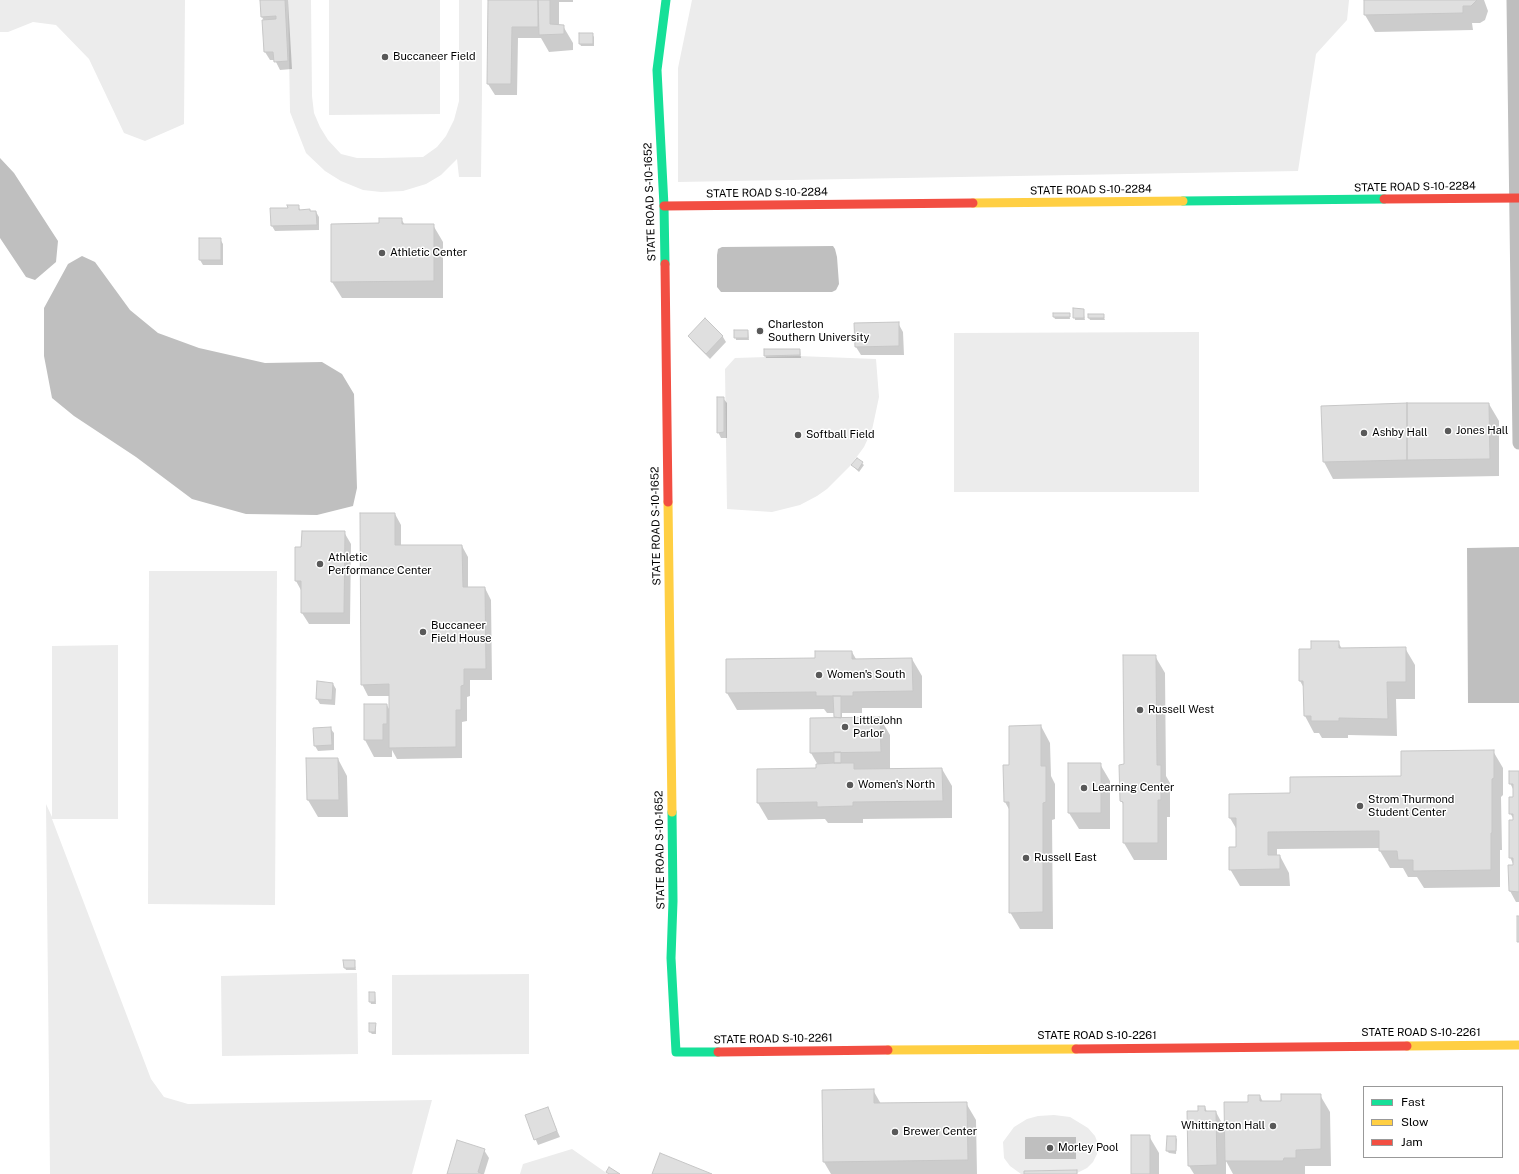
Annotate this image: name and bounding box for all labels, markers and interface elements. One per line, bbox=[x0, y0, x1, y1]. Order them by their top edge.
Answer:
place label: Buccaneer Field bbox=[393, 50, 476, 64]
marker: Buccaneer Field bbox=[380, 52, 390, 62]
street label: STATE ROAD S-10-1652 bbox=[641, 142, 659, 262]
street label: STATE ROAD S-10-2284 bbox=[1354, 179, 1476, 195]
street label: STATE ROAD S-10-2284 bbox=[1030, 182, 1152, 198]
street label: STATE ROAD S-10-2284 bbox=[706, 185, 828, 201]
place label: Athletic Center bbox=[390, 246, 467, 260]
marker: Athletic Center bbox=[377, 248, 387, 258]
place label: Charleston Southern University bbox=[768, 318, 869, 344]
marker: Charleston Southern University bbox=[755, 326, 765, 336]
place label: Jones Hall bbox=[1456, 424, 1508, 438]
place label: Ashby Hall bbox=[1372, 426, 1428, 440]
marker: Jones Hall bbox=[1443, 426, 1453, 436]
place label: Softball Field bbox=[806, 428, 875, 442]
marker: Ashby Hall bbox=[1359, 428, 1369, 438]
marker: Softball Field bbox=[793, 430, 803, 440]
street label: STATE ROAD S-10-1652 bbox=[648, 466, 664, 586]
place label: Athletic Performance Center bbox=[328, 551, 432, 577]
marker: Athletic Performance Center bbox=[315, 559, 325, 569]
place label: Buccaneer Field House bbox=[431, 619, 492, 645]
marker: Buccaneer Field House bbox=[418, 627, 428, 637]
place label: Women's South bbox=[827, 668, 905, 682]
marker: Women's South bbox=[814, 670, 824, 680]
place label: Russell West bbox=[1148, 703, 1214, 717]
marker: Russell West bbox=[1135, 705, 1145, 715]
place label: LittleJohn Parlor bbox=[853, 714, 902, 740]
marker: LittleJohn Parlor bbox=[840, 722, 850, 732]
place label: Women's North bbox=[858, 778, 935, 792]
marker: Women's North bbox=[845, 780, 855, 790]
place label: Learning Center bbox=[1092, 781, 1174, 795]
marker: Learning Center bbox=[1079, 783, 1089, 793]
street label: STATE ROAD S-10-1652 bbox=[652, 790, 668, 910]
place label: Strom Thurmond Student Center bbox=[1368, 793, 1454, 819]
marker: Strom Thurmond Student Center bbox=[1355, 801, 1365, 811]
place label: Russell East bbox=[1034, 851, 1097, 865]
marker: Russell East bbox=[1021, 853, 1031, 863]
street label: STATE ROAD S-10-2261 bbox=[1361, 1026, 1481, 1040]
street label: STATE ROAD S-10-2261 bbox=[1037, 1029, 1157, 1043]
street label: STATE ROAD S-10-2261 bbox=[713, 1031, 833, 1047]
legend bbox=[1363, 1086, 1503, 1158]
text: Fast bbox=[1401, 1095, 1425, 1109]
text: Slow bbox=[1401, 1115, 1428, 1129]
place label: Whittington Hall bbox=[1181, 1119, 1265, 1133]
marker: Whittington Hall bbox=[1268, 1121, 1278, 1131]
place label: Brewer Center bbox=[903, 1125, 977, 1139]
marker: Brewer Center bbox=[890, 1127, 900, 1137]
text: Jam bbox=[1401, 1135, 1423, 1149]
place label: Morley Pool bbox=[1058, 1141, 1119, 1155]
marker: Morley Pool bbox=[1045, 1143, 1055, 1153]

